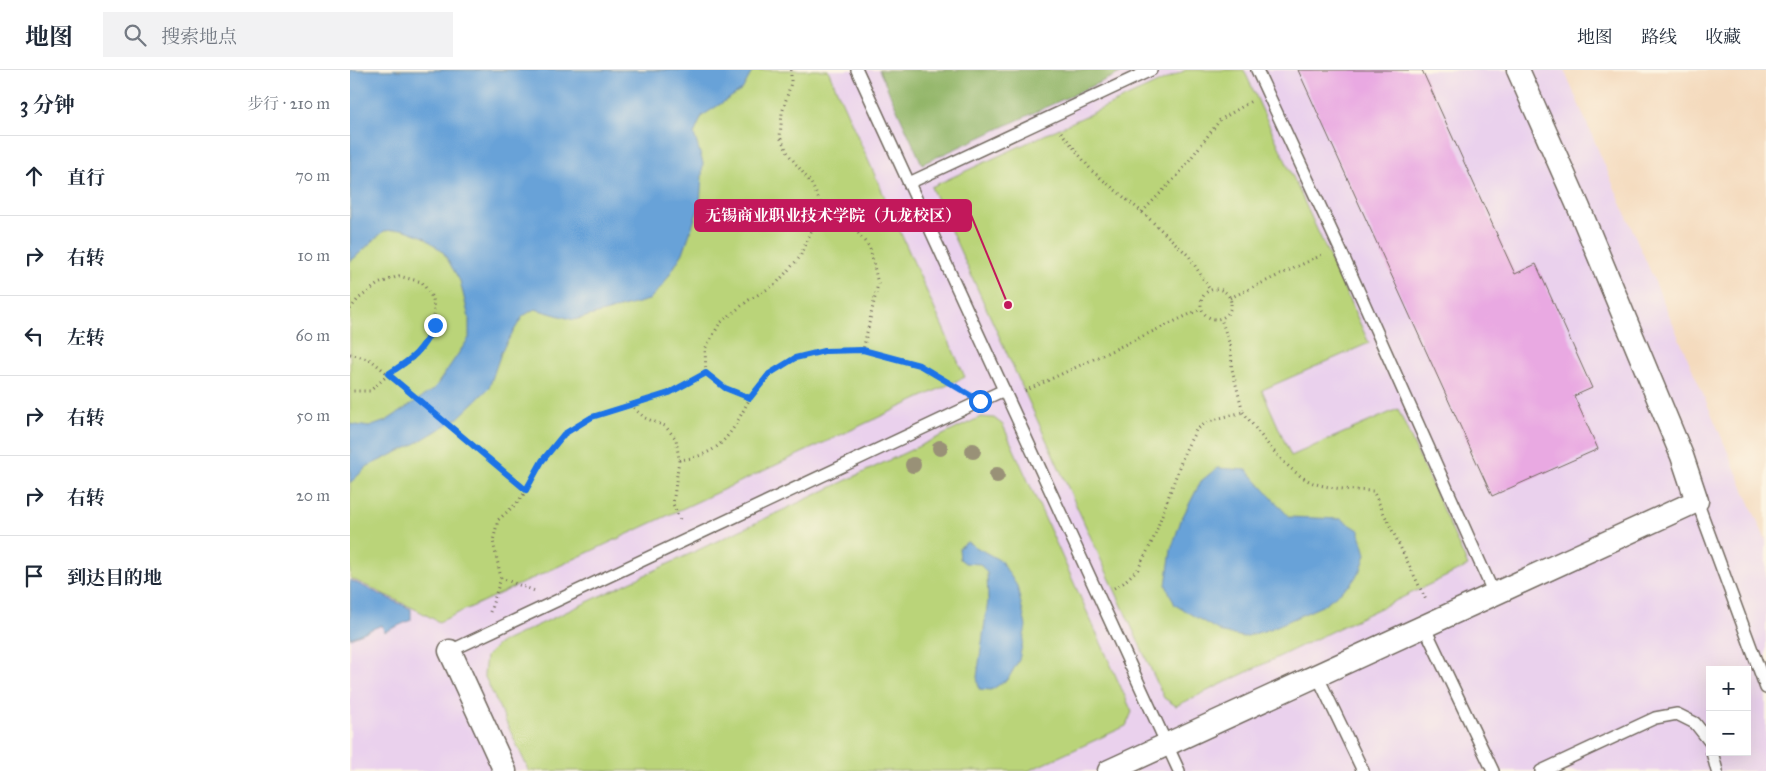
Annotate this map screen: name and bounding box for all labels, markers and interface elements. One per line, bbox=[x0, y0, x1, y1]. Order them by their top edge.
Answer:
search box bbox=[103, 12, 453, 57]
icon: search bbox=[121, 21, 149, 49]
text: 地图 bbox=[25, 22, 73, 52]
text: 搜索地点 bbox=[161, 25, 237, 48]
text: 地图 bbox=[1577, 26, 1613, 48]
text: 路线 bbox=[1641, 26, 1677, 48]
text: 收藏 bbox=[1705, 26, 1741, 48]
text: 3 分钟 bbox=[20, 92, 75, 118]
text: 步行 · 210 m bbox=[247, 94, 330, 113]
icon: ahead bbox=[20, 162, 48, 190]
text: 直行 bbox=[67, 166, 105, 189]
text: 70 m bbox=[295, 166, 330, 185]
callout: 无锡商业职业技术学院（九龙校区） bbox=[695, 200, 971, 231]
text: 无锡商业职业技术学院（九龙校区） bbox=[705, 206, 961, 225]
icon: right bbox=[20, 242, 48, 270]
text: 右转 bbox=[67, 246, 105, 269]
text: 10 m bbox=[298, 246, 330, 265]
route end bbox=[424, 314, 447, 337]
icon: left bbox=[20, 322, 48, 350]
text: 左转 bbox=[67, 326, 105, 349]
text: 60 m bbox=[296, 326, 330, 345]
route start bbox=[969, 390, 992, 413]
icon: right bbox=[20, 402, 48, 430]
text: 右转 bbox=[67, 406, 105, 429]
text: 50 m bbox=[296, 406, 330, 425]
icon: right bbox=[20, 482, 48, 510]
text: 右转 bbox=[67, 486, 105, 509]
text: 20 m bbox=[296, 486, 330, 505]
icon: arrive bbox=[20, 562, 48, 590]
text: 到达目的地 bbox=[67, 566, 162, 589]
map controls bbox=[1706, 666, 1751, 756]
button: + bbox=[1706, 666, 1751, 711]
button: − bbox=[1706, 711, 1751, 756]

